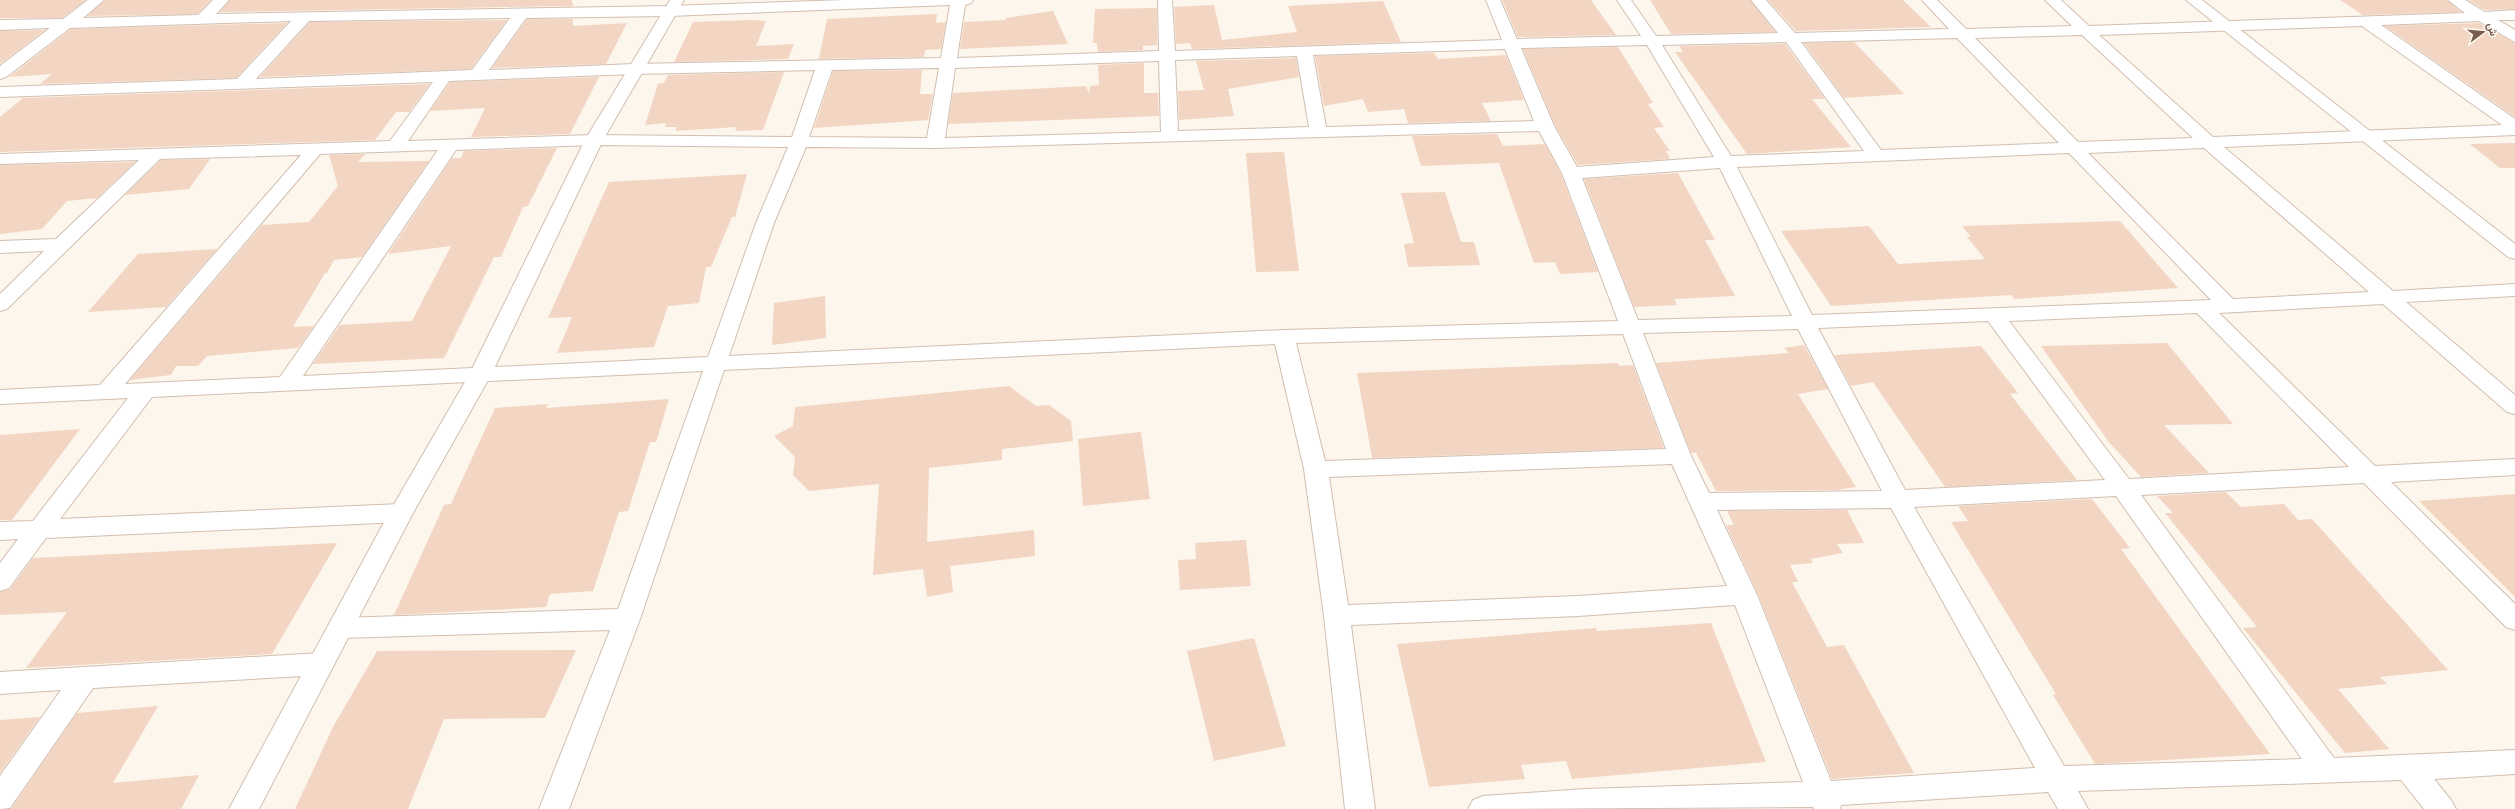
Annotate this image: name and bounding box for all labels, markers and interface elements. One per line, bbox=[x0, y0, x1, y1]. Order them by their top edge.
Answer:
north arrow bbox=[2463, 12, 2503, 52]
text: ش bbox=[2484, 21, 2501, 38]

